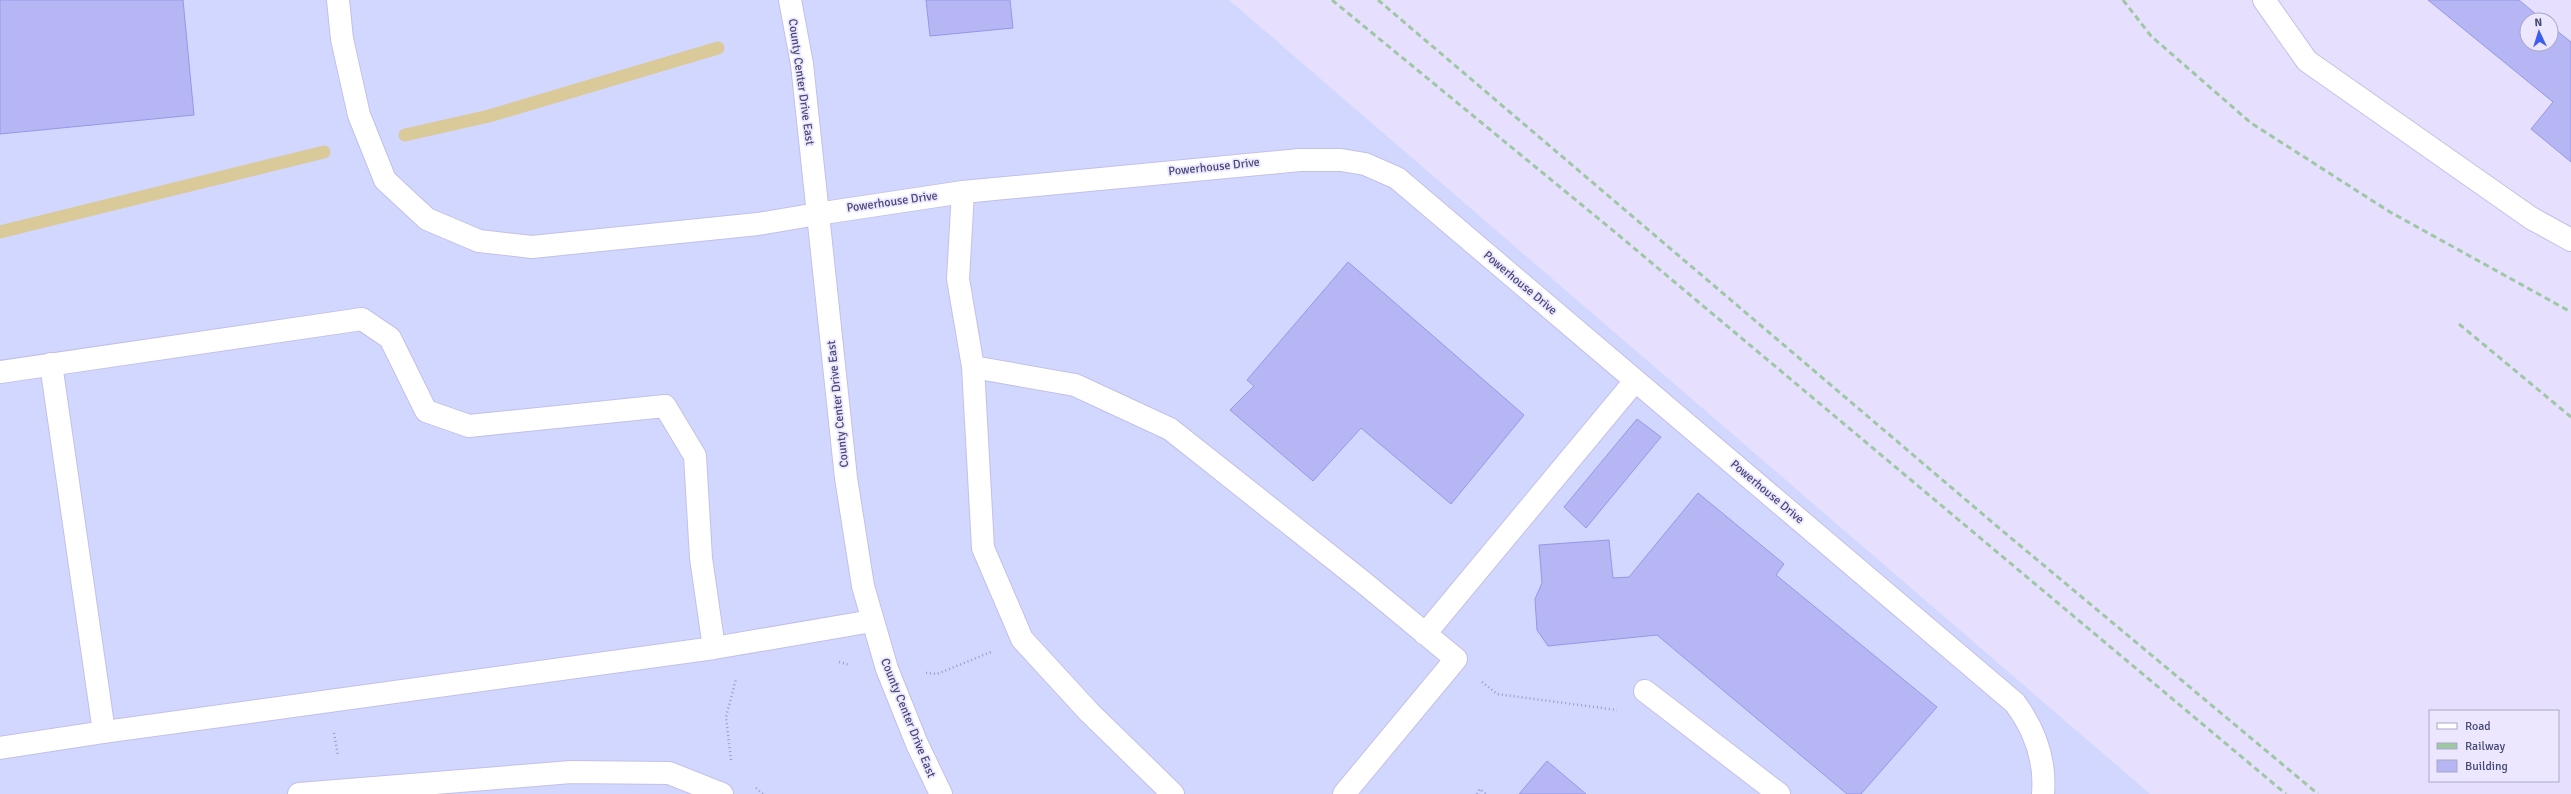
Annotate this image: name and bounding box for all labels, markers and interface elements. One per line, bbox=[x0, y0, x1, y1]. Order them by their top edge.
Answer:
north arrow bbox=[2519, 12, 2559, 52]
text: N bbox=[2534, 16, 2543, 29]
street label: County Center Drive East bbox=[785, 18, 817, 146]
street label: Powerhouse Drive bbox=[1168, 155, 1260, 179]
street label: Powerhouse Drive bbox=[846, 188, 938, 216]
street label: Powerhouse Drive bbox=[1480, 248, 1560, 318]
street label: County Center Drive East bbox=[824, 340, 852, 468]
street label: Powerhouse Drive bbox=[1727, 457, 1807, 527]
street label: County Center Drive East bbox=[877, 656, 939, 780]
legend bbox=[2429, 710, 2559, 782]
text: Road bbox=[2465, 719, 2491, 734]
text: Railway bbox=[2465, 739, 2505, 754]
text: Building bbox=[2465, 759, 2508, 774]

